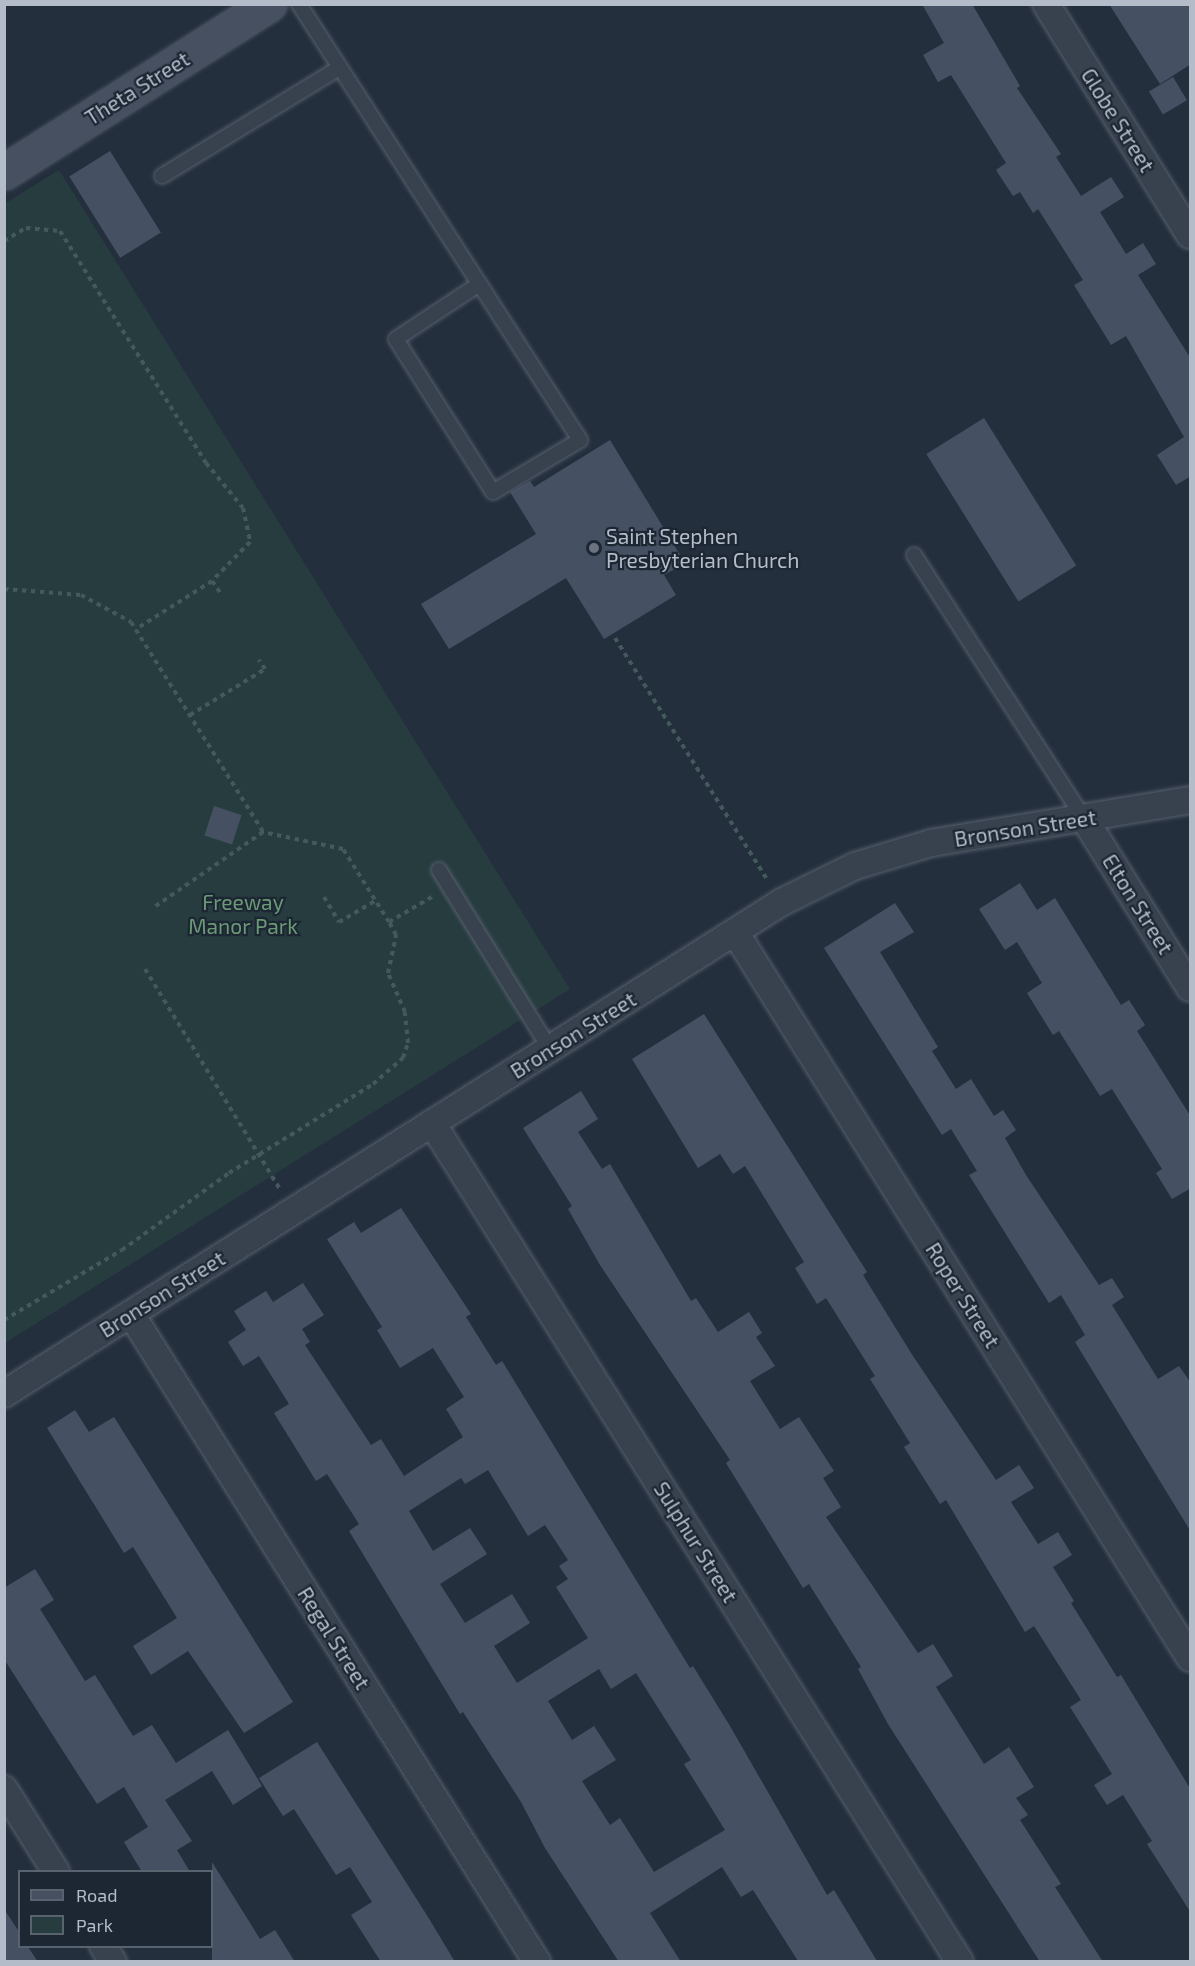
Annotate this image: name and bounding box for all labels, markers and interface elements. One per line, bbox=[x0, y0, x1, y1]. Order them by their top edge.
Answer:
street label: Theta Street bbox=[80, 46, 194, 130]
street label: Globe Street bbox=[1076, 63, 1160, 177]
place label: Saint Stephen Presbyterian Church bbox=[606, 523, 800, 573]
marker: Saint Stephen Presbyterian Church bbox=[587, 541, 601, 555]
street label: Bronson Street bbox=[952, 804, 1098, 852]
street label: Elton Street bbox=[1097, 849, 1179, 959]
park label: Freeway Manor Park bbox=[188, 889, 298, 939]
street label: Bronson Street bbox=[506, 986, 640, 1084]
street label: Roper Street bbox=[921, 1238, 1005, 1352]
street label: Bronson Street bbox=[95, 1245, 229, 1343]
street label: Sulphur Street bbox=[649, 1477, 743, 1607]
street label: Regal Street bbox=[292, 1582, 376, 1694]
legend bbox=[18, 1870, 213, 1948]
text: Road bbox=[76, 1884, 117, 1906]
text: Park bbox=[76, 1914, 113, 1936]

